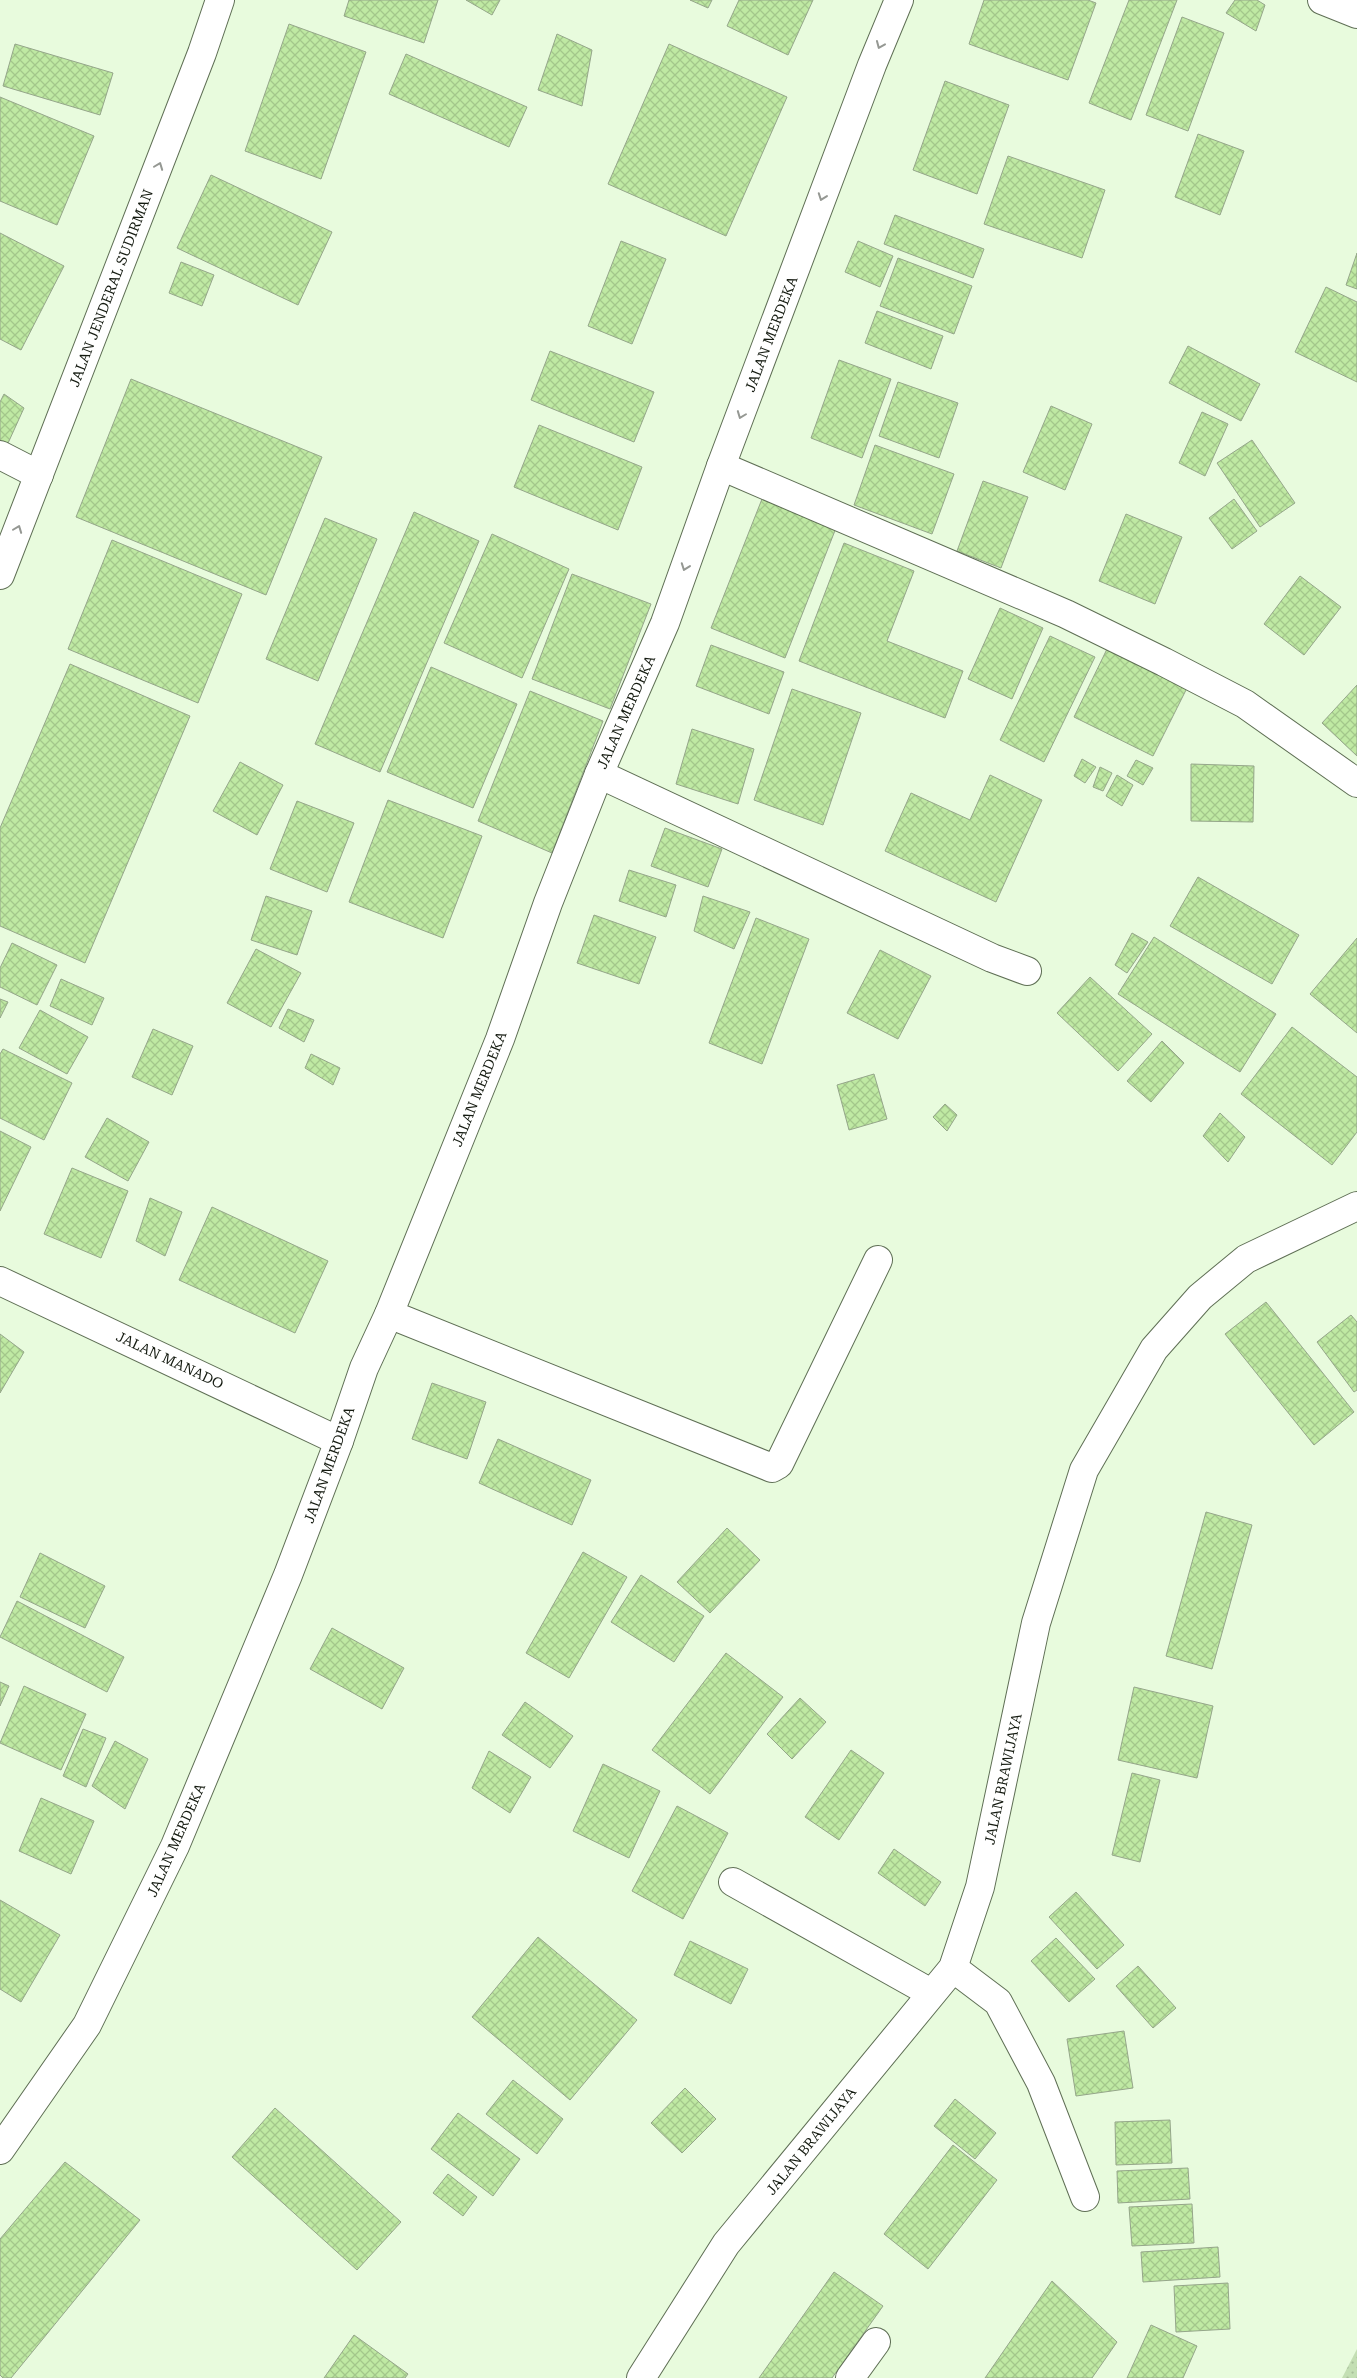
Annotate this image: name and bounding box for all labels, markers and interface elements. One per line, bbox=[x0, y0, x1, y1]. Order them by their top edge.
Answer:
one-way arrow bbox=[875, 40, 886, 49]
one-way arrow bbox=[153, 162, 163, 171]
street label: JALAN JENDERAL SUDIRMAN bbox=[66, 187, 156, 389]
one-way arrow bbox=[818, 192, 828, 201]
street label: JALAN MERDEKA bbox=[742, 274, 801, 394]
one-way arrow bbox=[737, 410, 747, 418]
one-way arrow bbox=[12, 526, 22, 534]
one-way arrow bbox=[681, 563, 691, 571]
street label: JALAN MERDEKA bbox=[594, 653, 658, 771]
street label: JALAN MERDEKA bbox=[449, 1029, 509, 1149]
street label: JALAN MANADO bbox=[114, 1328, 226, 1392]
street label: JALAN MERDEKA bbox=[300, 1404, 358, 1525]
street label: JALAN BRAWIJAYA bbox=[981, 1712, 1025, 1846]
street label: JALAN MERDEKA bbox=[144, 1781, 208, 1899]
street label: JALAN BRAWIJAYA bbox=[763, 2084, 859, 2198]

